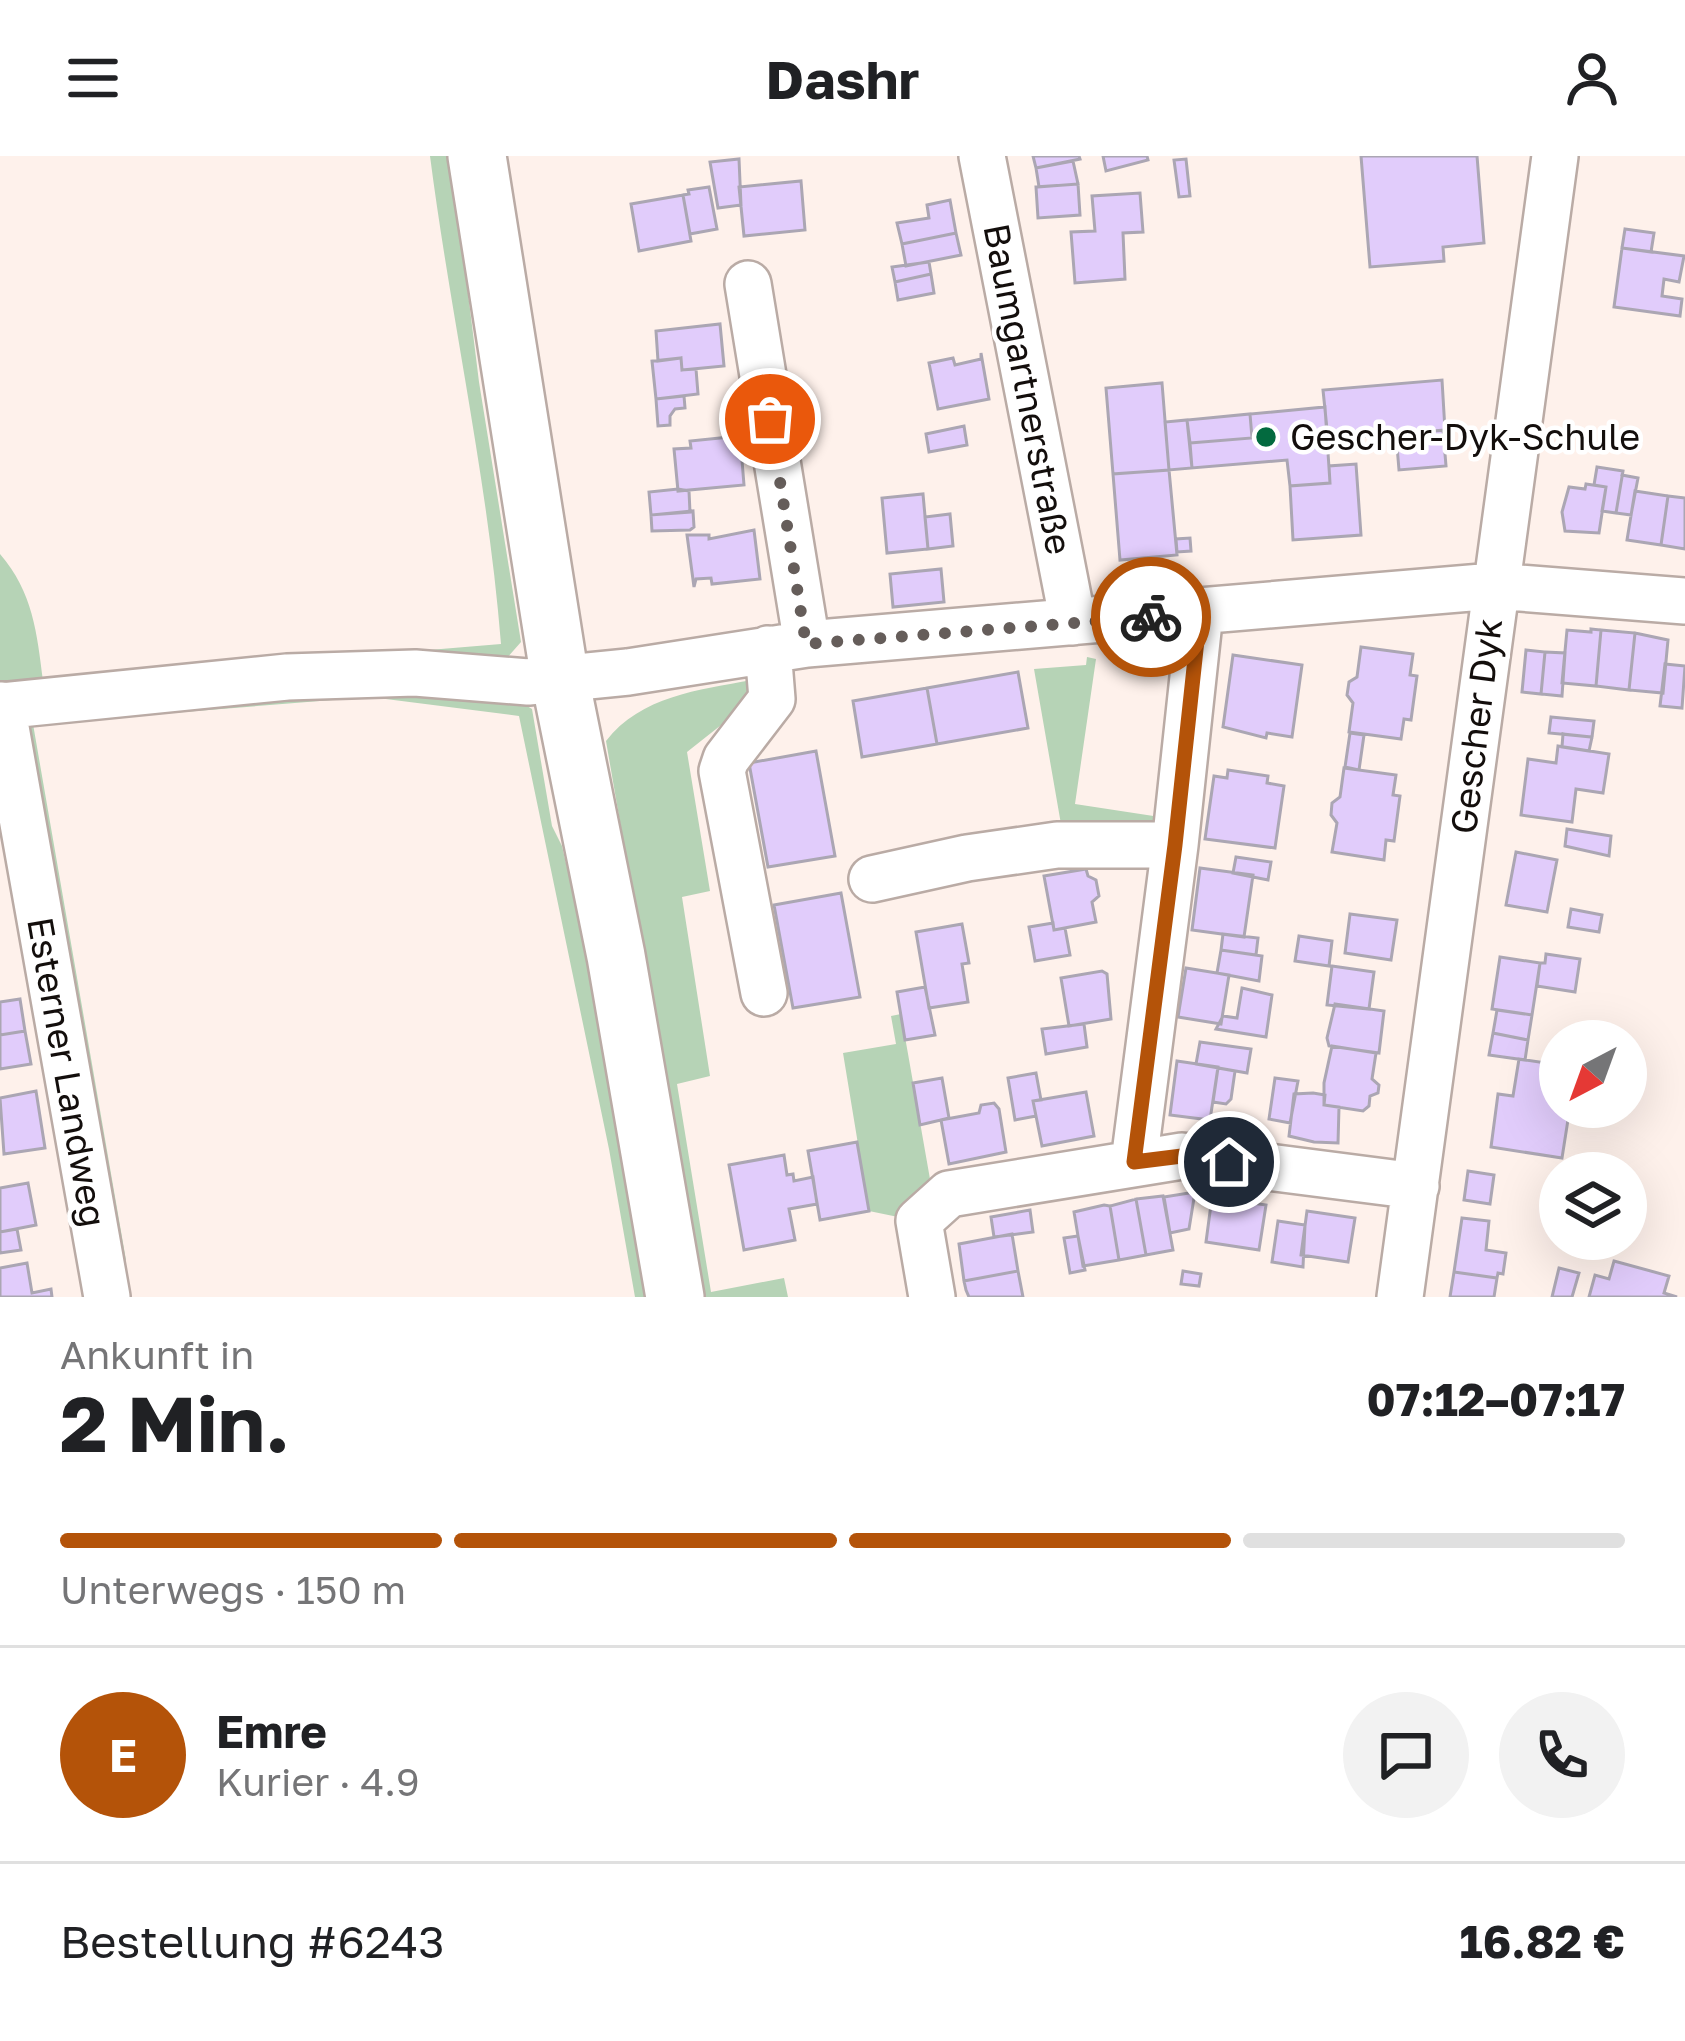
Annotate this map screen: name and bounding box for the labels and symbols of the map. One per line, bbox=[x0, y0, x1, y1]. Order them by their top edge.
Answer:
street label: Baumgartnerstraße bbox=[975, 220, 1082, 558]
pin bbox=[719, 368, 821, 470]
place label: Gescher-Dyk-Schule bbox=[1290, 415, 1640, 458]
marker: Gescher-Dyk-Schule bbox=[1253, 424, 1279, 450]
courier bbox=[1091, 557, 1211, 677]
street label: Gescher Dyk bbox=[1441, 616, 1510, 836]
street label: Esterner Landweg bbox=[19, 914, 116, 1230]
north arrow bbox=[1539, 1020, 1647, 1128]
pin bbox=[1178, 1111, 1280, 1213]

